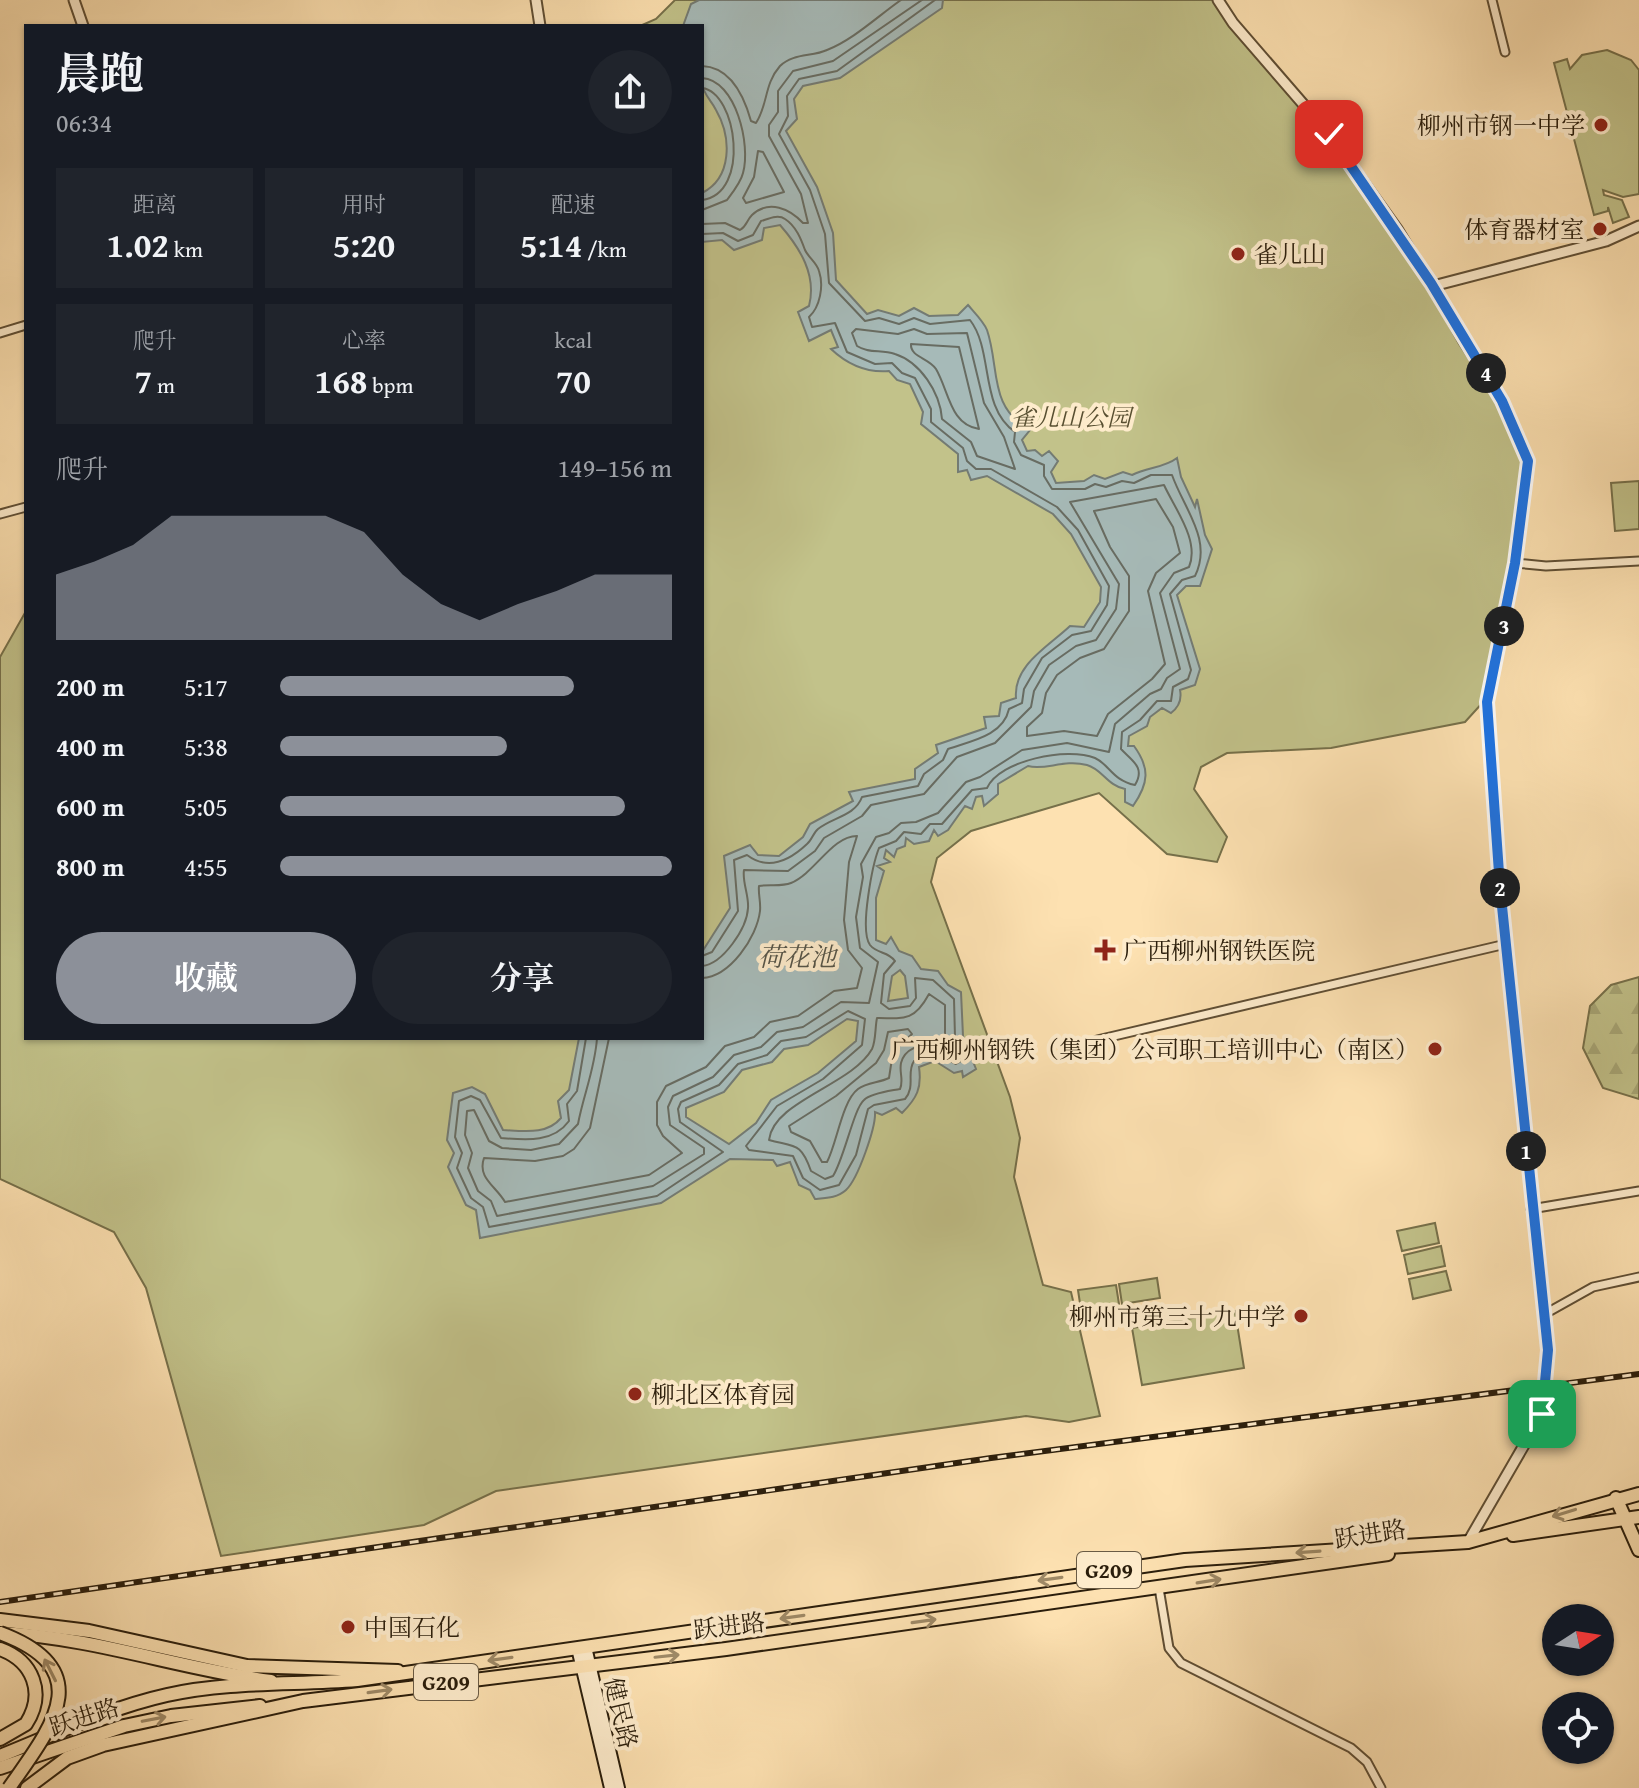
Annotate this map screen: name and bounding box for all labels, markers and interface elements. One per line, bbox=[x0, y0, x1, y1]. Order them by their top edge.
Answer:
text: 晨跑 bbox=[56, 41, 144, 105]
button: share bbox=[588, 50, 672, 134]
pin bbox=[1295, 100, 1363, 168]
text: 06:34 bbox=[56, 103, 112, 142]
place label: 柳州市钢一中学 bbox=[1417, 108, 1585, 143]
icon: check bbox=[1307, 112, 1351, 156]
marker: 柳州市钢一中学 bbox=[1592, 116, 1610, 134]
text: 距离 bbox=[133, 188, 177, 220]
text: 用时 bbox=[342, 188, 386, 220]
text: 配速 bbox=[551, 188, 595, 220]
place label: 体育器材室 bbox=[1464, 212, 1584, 247]
text: 1.02 bbox=[106, 220, 169, 269]
text: 5:20 bbox=[333, 220, 395, 269]
text: 5:14 bbox=[520, 220, 582, 269]
marker: 体育器材室 bbox=[1591, 220, 1609, 238]
text: km bbox=[169, 233, 203, 265]
text: /km bbox=[582, 233, 627, 265]
place label: 雀儿山 bbox=[1254, 237, 1326, 272]
marker: 雀儿山 bbox=[1229, 245, 1247, 263]
text: 爬升 bbox=[133, 324, 177, 356]
text: 心率 bbox=[342, 324, 386, 356]
text: kcal bbox=[555, 324, 592, 356]
pin: 4 bbox=[1466, 353, 1506, 393]
text: 7 bbox=[134, 356, 152, 405]
text: 168 bbox=[315, 356, 367, 405]
text: 70 bbox=[556, 356, 591, 405]
text: 4 bbox=[1480, 357, 1492, 389]
text: m bbox=[152, 369, 175, 401]
text: bpm bbox=[367, 369, 413, 401]
park label: 雀儿山公园 bbox=[1011, 400, 1135, 435]
text: 149–156 m bbox=[558, 448, 672, 487]
text: 爬升 bbox=[56, 449, 108, 488]
pin: 3 bbox=[1484, 606, 1524, 646]
text: 3 bbox=[1498, 610, 1510, 642]
text: 200 m bbox=[56, 667, 124, 706]
text: 5:17 bbox=[184, 667, 228, 706]
text: 400 m bbox=[56, 727, 124, 766]
text: 5:38 bbox=[184, 727, 228, 766]
text: 600 m bbox=[56, 787, 124, 826]
text: 5:05 bbox=[184, 787, 228, 826]
text: 800 m bbox=[56, 847, 124, 886]
text: 4:55 bbox=[184, 847, 228, 886]
pin: 2 bbox=[1480, 868, 1520, 908]
text: 2 bbox=[1494, 872, 1506, 904]
button: 收藏 bbox=[56, 932, 356, 1024]
button: 分享 bbox=[372, 932, 672, 1024]
place label: 广西柳州钢铁医院 bbox=[1123, 933, 1315, 968]
water label: 荷花池 bbox=[758, 937, 839, 976]
marker: 广西柳州钢铁医院 bbox=[1094, 939, 1116, 961]
place label: 广西柳州钢铁（集团）公司职工培训中心（南区） bbox=[891, 1032, 1419, 1067]
marker: 广西柳州钢铁（集团）公司职工培训中心（南区） bbox=[1426, 1040, 1444, 1058]
pin: 1 bbox=[1506, 1131, 1546, 1171]
text: 1 bbox=[1520, 1135, 1532, 1167]
place label: 柳州市第三十九中学 bbox=[1069, 1299, 1285, 1334]
marker: 柳州市第三十九中学 bbox=[1292, 1307, 1310, 1325]
place label: 柳北区体育园 bbox=[651, 1377, 795, 1412]
pin bbox=[1508, 1380, 1576, 1448]
marker: 柳北区体育园 bbox=[626, 1385, 644, 1403]
icon: arrive bbox=[1520, 1392, 1564, 1436]
one-way arrow bbox=[1551, 1506, 1577, 1521]
street label: 跃进路 bbox=[1332, 1511, 1408, 1557]
one-way arrow bbox=[1295, 1545, 1322, 1560]
road number: G209 bbox=[1077, 1552, 1141, 1588]
one-way arrow bbox=[1038, 1572, 1063, 1587]
one-way arrow bbox=[1196, 1573, 1222, 1588]
street label: 跃进路 bbox=[691, 1604, 767, 1648]
north arrow bbox=[1542, 1604, 1614, 1676]
map controls bbox=[1542, 1604, 1614, 1764]
place label: 中国石化 bbox=[364, 1610, 460, 1645]
one-way arrow bbox=[780, 1610, 806, 1625]
one-way arrow bbox=[911, 1613, 936, 1628]
marker: 中国石化 bbox=[339, 1618, 357, 1636]
one-way arrow bbox=[653, 1648, 679, 1663]
one-way arrow bbox=[488, 1653, 513, 1668]
one-way arrow bbox=[42, 1659, 58, 1683]
road number: G209 bbox=[414, 1664, 478, 1700]
street label: 健民路 bbox=[596, 1674, 646, 1752]
one-way arrow bbox=[367, 1683, 392, 1698]
street label: 跃进路 bbox=[44, 1689, 124, 1745]
button: locate bbox=[1542, 1692, 1614, 1764]
one-way arrow bbox=[141, 1711, 167, 1726]

